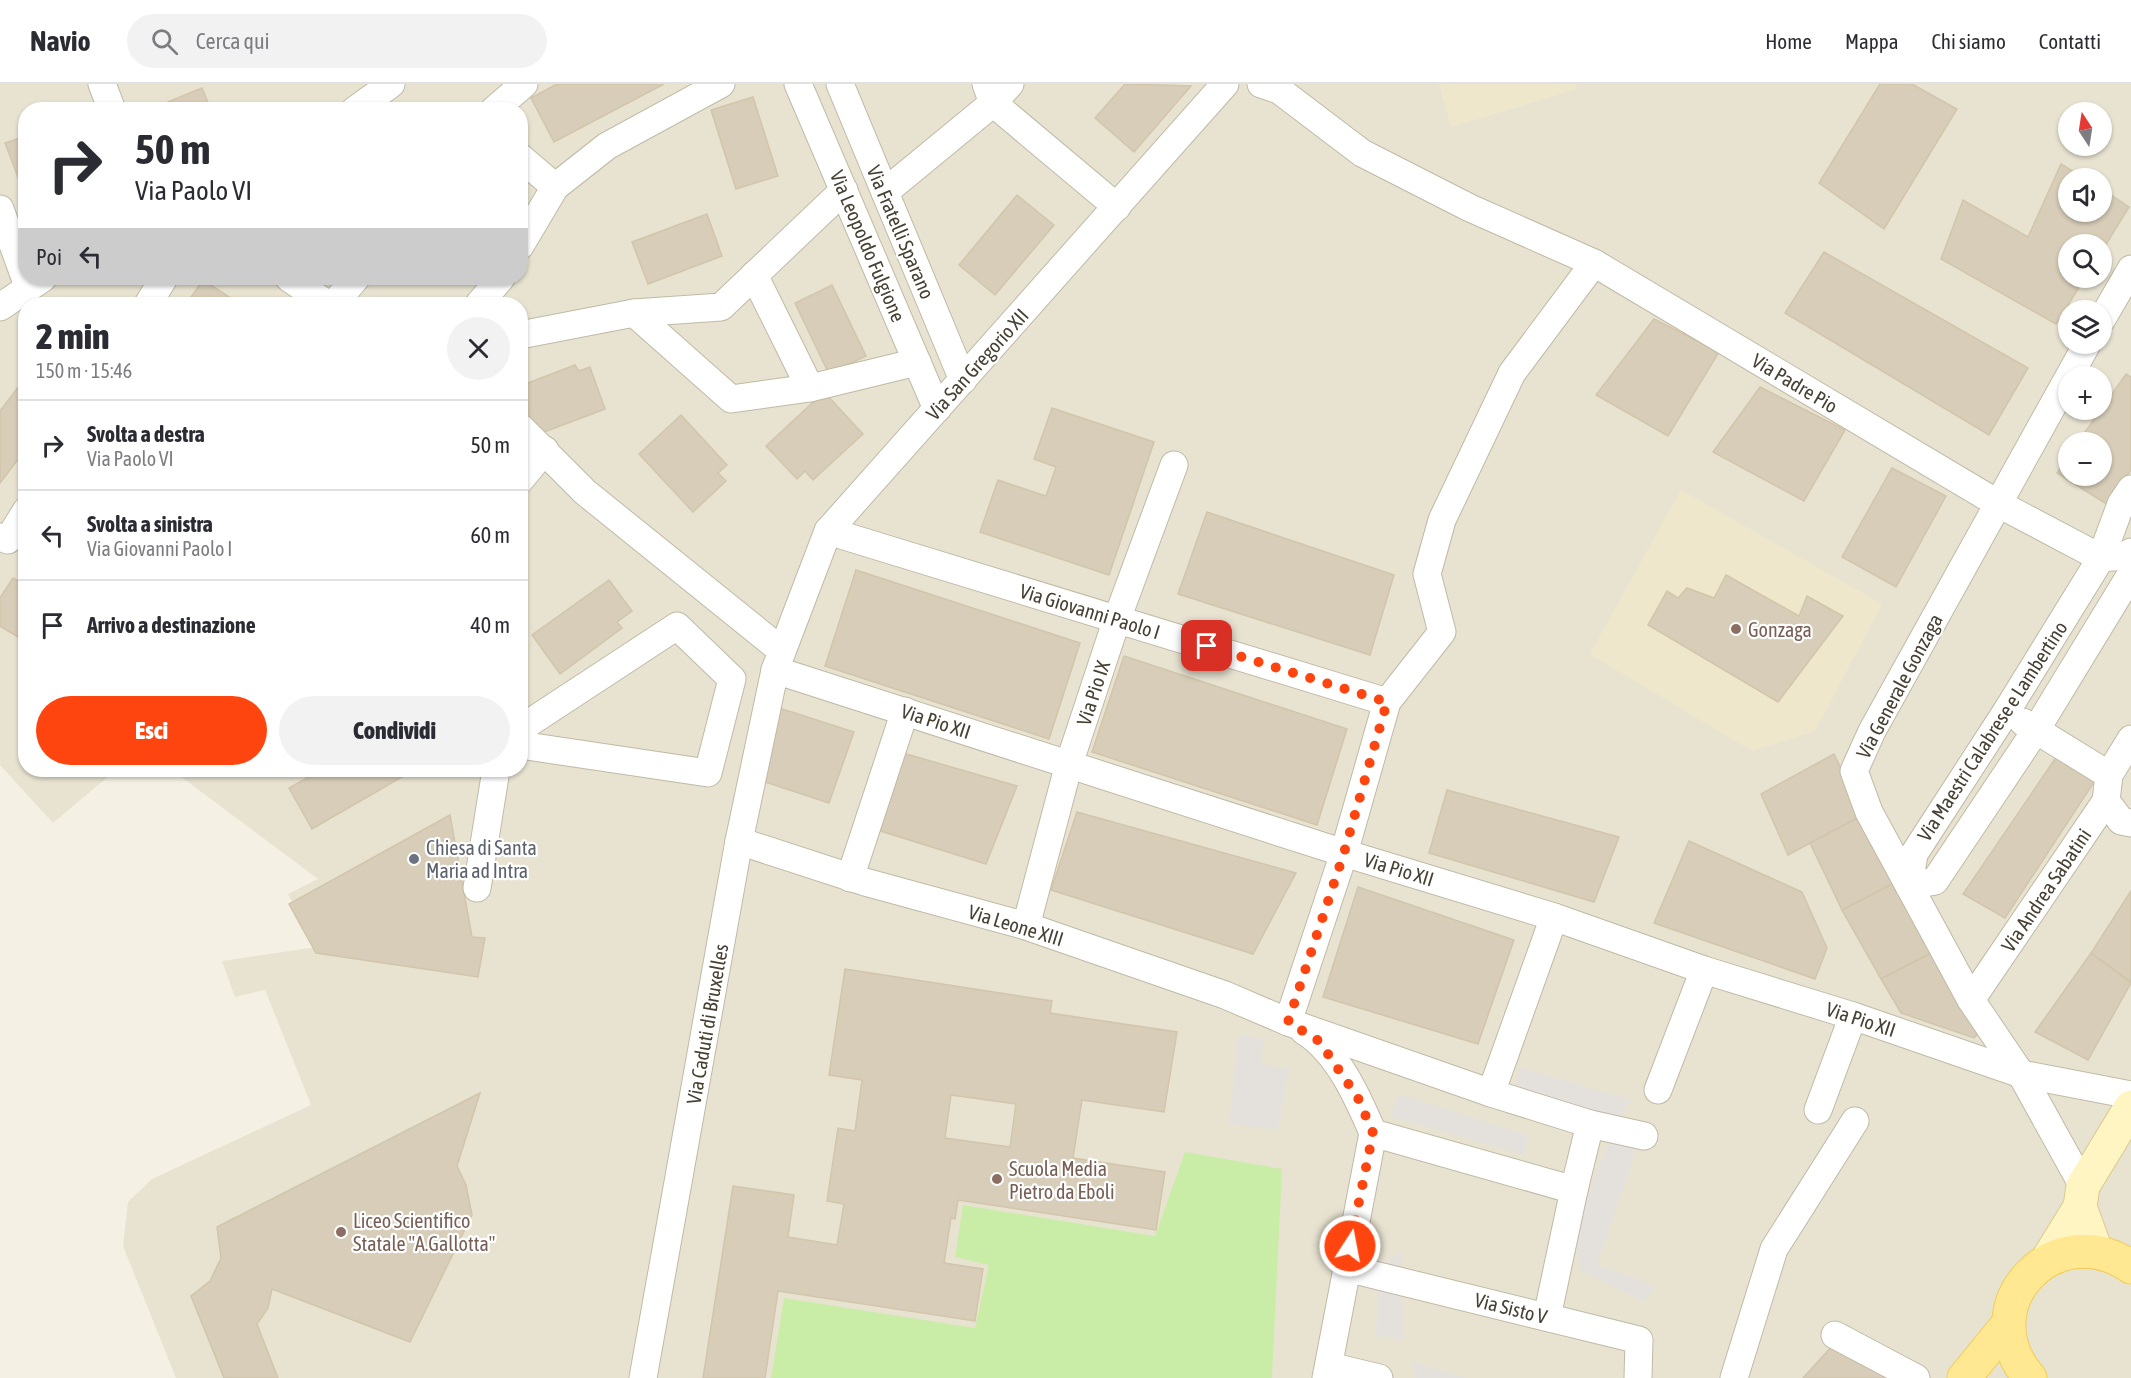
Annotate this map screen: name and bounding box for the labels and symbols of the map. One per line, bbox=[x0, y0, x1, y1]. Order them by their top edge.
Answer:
north arrow bbox=[2058, 102, 2112, 156]
street label: Via Fratelli Sparano bbox=[863, 162, 939, 302]
street label: Via Leopoldo Fulgione bbox=[826, 167, 910, 325]
street label: Via San Gregorio XII bbox=[921, 304, 1033, 424]
street label: Via Padre Pio bbox=[1748, 348, 1842, 418]
street label: Via Giovanni Paolo I bbox=[1017, 579, 1163, 643]
street label: Via Generale Gonzaga bbox=[1851, 610, 1947, 762]
street label: Via Maestri Calabrese e Lambertino bbox=[1912, 617, 2072, 845]
place label: Gonzaga bbox=[1748, 618, 1812, 641]
pin bbox=[1181, 620, 1232, 671]
marker: Gonzaga bbox=[1729, 622, 1743, 636]
street label: Via Pio IX bbox=[1072, 658, 1114, 728]
street label: Via Pio XII bbox=[898, 699, 974, 743]
street label: Via Andrea Sabatini bbox=[1996, 824, 2096, 956]
place label: Chiesa di Santa Maria ad Intra bbox=[426, 836, 537, 882]
street label: Via Pio XII bbox=[1361, 848, 1437, 890]
marker: Chiesa di Santa Maria ad Intra bbox=[407, 852, 421, 866]
street label: Via Leone XIII bbox=[966, 900, 1066, 950]
street label: Via Caduti di Bruxelles bbox=[682, 942, 732, 1106]
street label: Via Pio XII bbox=[1823, 997, 1899, 1041]
place label: Scuola Media Pietro da Eboli bbox=[1009, 1157, 1115, 1203]
marker: Scuola Media Pietro da Eboli bbox=[990, 1172, 1004, 1186]
place label: Liceo Scientifico Statale "A.Gallotta" bbox=[353, 1209, 495, 1255]
position arrow bbox=[1318, 1214, 1382, 1278]
marker: Liceo Scientifico Statale "A.Gallotta" bbox=[334, 1225, 348, 1239]
street label: Via Sisto V bbox=[1472, 1288, 1550, 1328]

